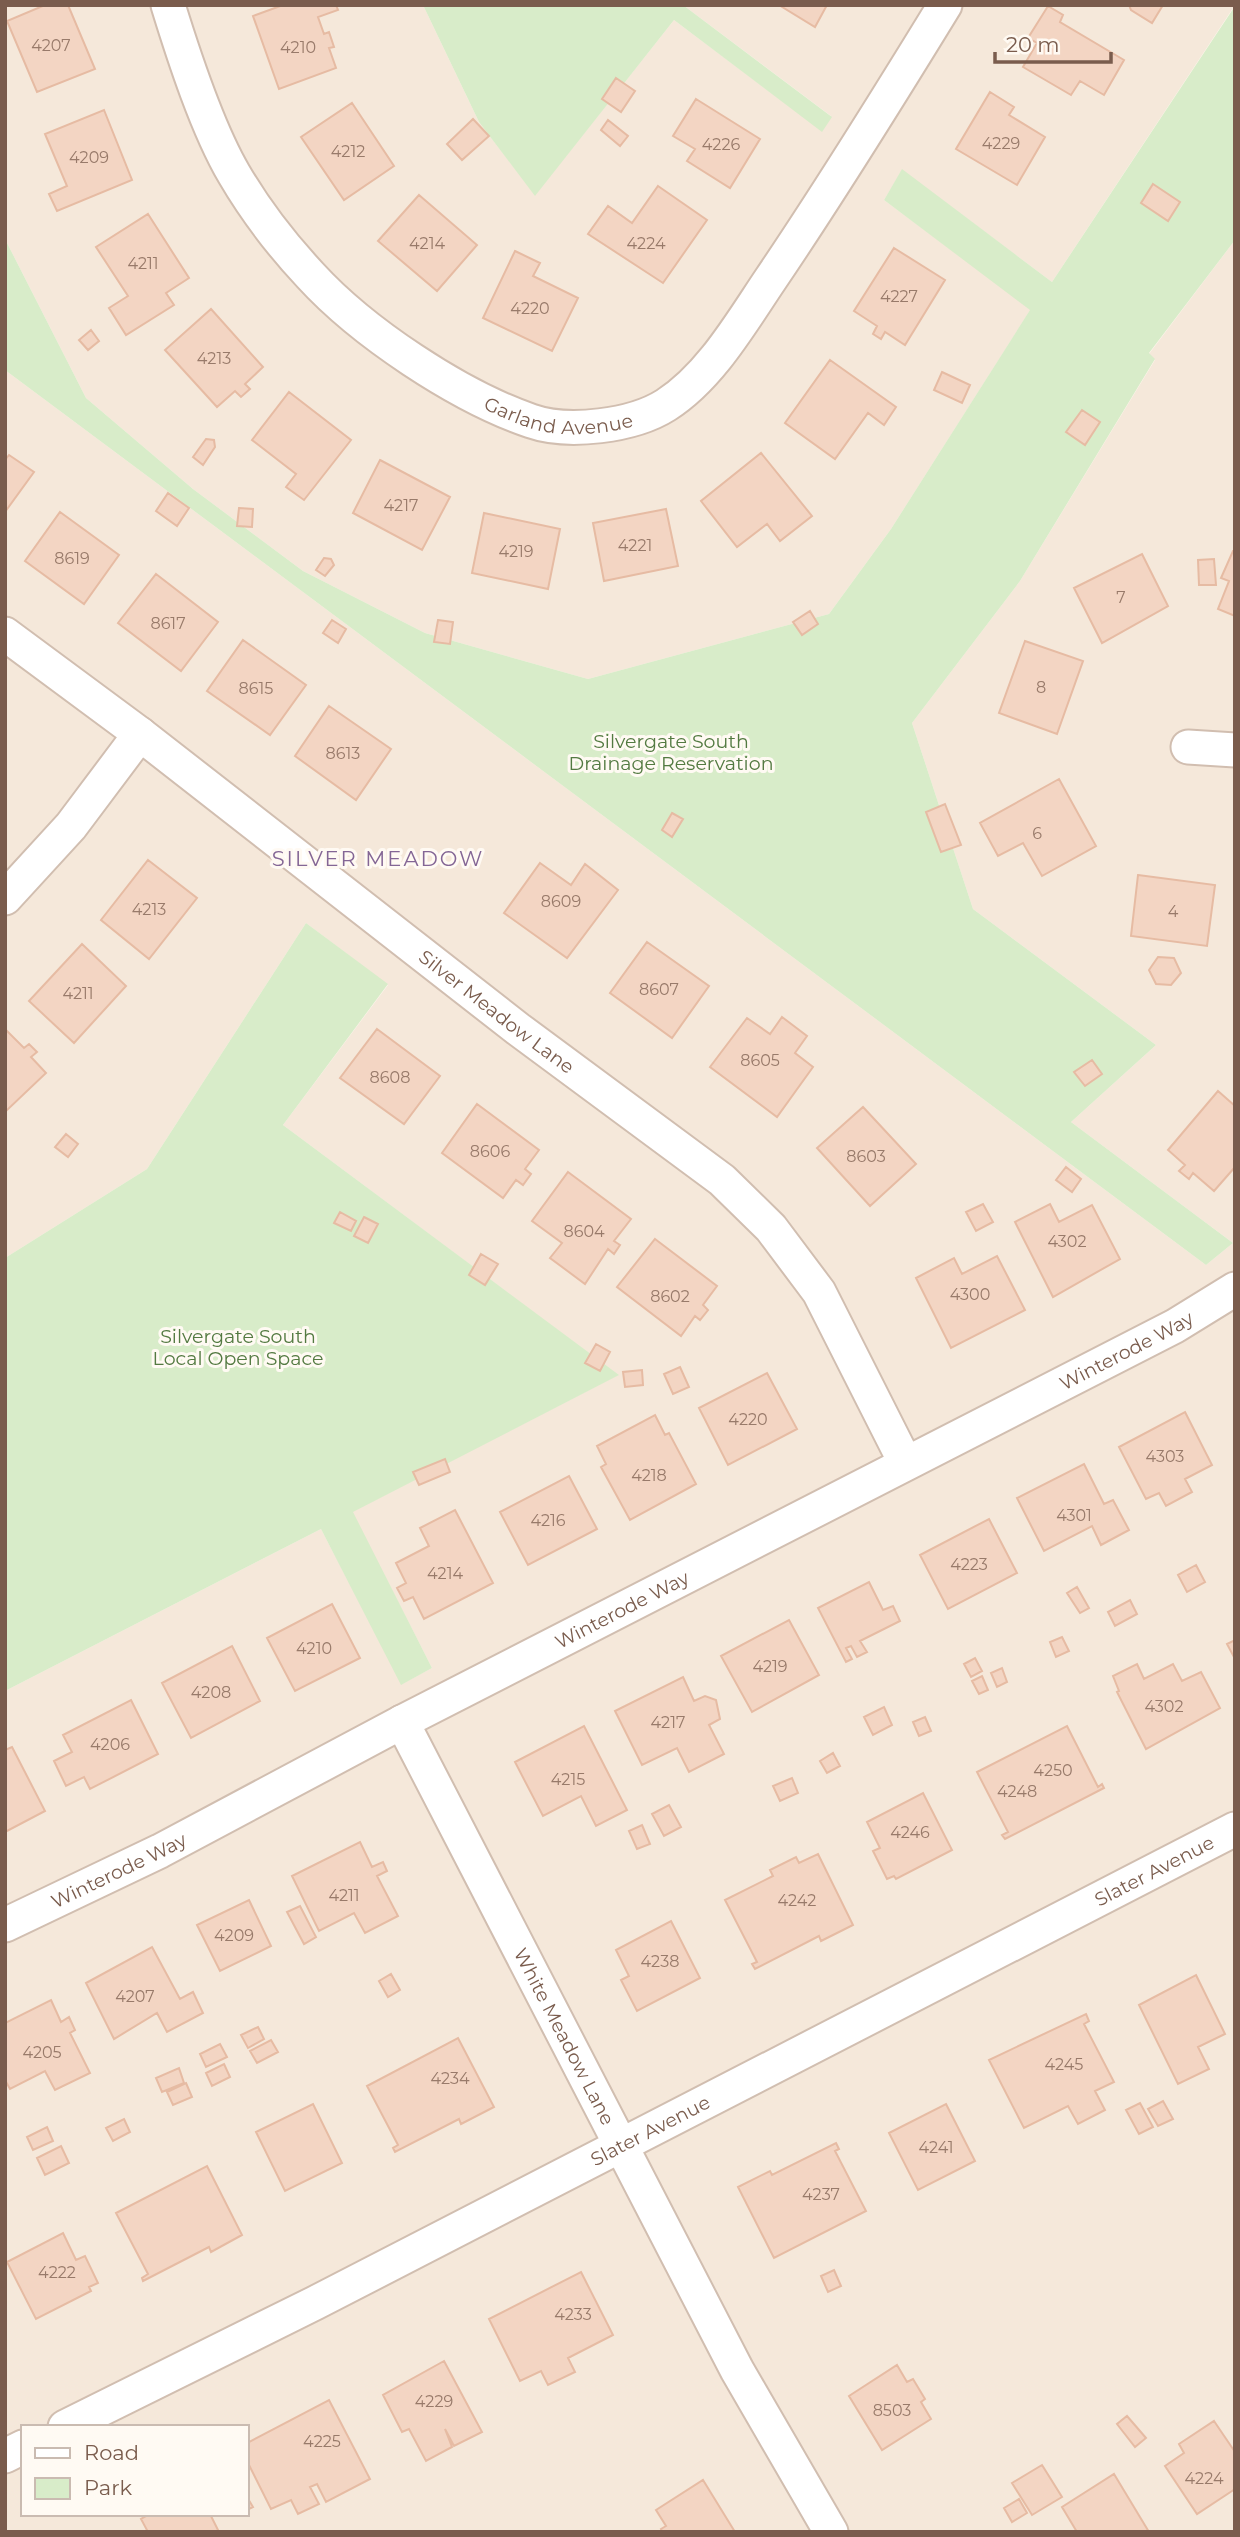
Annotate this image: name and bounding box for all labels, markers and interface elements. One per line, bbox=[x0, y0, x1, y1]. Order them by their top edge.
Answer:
scale bar bbox=[995, 21, 1110, 65]
text: 20 m bbox=[1006, 32, 1060, 57]
house number: 4207 bbox=[31, 36, 71, 55]
house number: 4210 bbox=[280, 38, 316, 57]
house number: 4229 bbox=[982, 134, 1020, 153]
house number: 4226 bbox=[702, 135, 740, 154]
house number: 4212 bbox=[331, 142, 365, 161]
house number: 4209 bbox=[69, 148, 109, 167]
house number: 4214 bbox=[409, 234, 445, 253]
house number: 4224 bbox=[627, 234, 666, 253]
house number: 4211 bbox=[127, 254, 159, 273]
house number: 4227 bbox=[880, 287, 918, 306]
house number: 4220 bbox=[510, 299, 550, 318]
house number: 4213 bbox=[197, 349, 231, 368]
street label: Garland Avenue bbox=[481, 392, 635, 439]
house number: 4217 bbox=[384, 496, 418, 515]
house number: 4221 bbox=[618, 536, 652, 555]
house number: 4219 bbox=[498, 542, 534, 561]
house number: 8619 bbox=[54, 549, 90, 568]
house number: 7 bbox=[1116, 588, 1126, 607]
house number: 8617 bbox=[150, 614, 186, 633]
house number: 8 bbox=[1036, 678, 1046, 697]
house number: 8615 bbox=[239, 679, 273, 698]
park label: Silvergate South Drainage Reservation bbox=[569, 730, 773, 775]
house number: 8613 bbox=[326, 744, 360, 763]
house number: 6 bbox=[1032, 824, 1042, 843]
district label: SILVER MEADOW bbox=[272, 846, 484, 871]
house number: 8609 bbox=[541, 892, 581, 911]
house number: 4213 bbox=[132, 900, 166, 919]
house number: 4 bbox=[1168, 902, 1179, 921]
street label: Silver Meadow Lane bbox=[415, 945, 579, 1078]
house number: 8607 bbox=[639, 980, 679, 999]
house number: 4211 bbox=[62, 984, 94, 1003]
house number: 8605 bbox=[740, 1051, 780, 1070]
house number: 8608 bbox=[370, 1068, 410, 1087]
house number: 8606 bbox=[470, 1142, 510, 1161]
house number: 8603 bbox=[846, 1147, 886, 1166]
house number: 8604 bbox=[563, 1222, 605, 1241]
house number: 4302 bbox=[1047, 1232, 1087, 1251]
house number: 4300 bbox=[950, 1285, 990, 1304]
house number: 8602 bbox=[650, 1287, 690, 1306]
street label: Winterode Way bbox=[1056, 1306, 1198, 1395]
park label: Silvergate South Local Open Space bbox=[153, 1325, 323, 1370]
house number: 4220 bbox=[728, 1410, 768, 1429]
house number: 4303 bbox=[1146, 1447, 1184, 1466]
house number: 4218 bbox=[631, 1466, 667, 1485]
house number: 4301 bbox=[1056, 1506, 1092, 1525]
house number: 4216 bbox=[530, 1511, 566, 1530]
house number: 4223 bbox=[950, 1555, 988, 1574]
house number: 4214 bbox=[427, 1564, 463, 1583]
street label: Winterode Way bbox=[551, 1565, 693, 1653]
house number: 4210 bbox=[296, 1639, 332, 1658]
house number: 4219 bbox=[752, 1657, 788, 1676]
house number: 4208 bbox=[191, 1683, 231, 1702]
house number: 4302 bbox=[1144, 1697, 1184, 1716]
house number: 4217 bbox=[651, 1713, 685, 1732]
house number: 4206 bbox=[90, 1735, 130, 1754]
house number: 4250 bbox=[1033, 1761, 1073, 1780]
house number: 4215 bbox=[551, 1770, 585, 1789]
house number: 4248 bbox=[997, 1782, 1037, 1801]
house number: 4246 bbox=[890, 1823, 930, 1842]
street label: Winterode Way bbox=[47, 1827, 191, 1913]
street label: Slater Avenue bbox=[1091, 1830, 1218, 1911]
house number: 4211 bbox=[328, 1886, 360, 1905]
house number: 4242 bbox=[778, 1891, 816, 1910]
house number: 4209 bbox=[214, 1926, 254, 1945]
street label: White Meadow Lane bbox=[509, 1944, 620, 2129]
house number: 4238 bbox=[641, 1952, 679, 1971]
house number: 4207 bbox=[115, 1987, 155, 2006]
house number: 4205 bbox=[22, 2043, 62, 2062]
house number: 4245 bbox=[1045, 2055, 1083, 2074]
house number: 4234 bbox=[430, 2069, 470, 2088]
street label: Slater Avenue bbox=[586, 2090, 714, 2171]
house number: 4241 bbox=[918, 2138, 954, 2157]
house number: 4237 bbox=[802, 2185, 840, 2204]
house number: 4222 bbox=[38, 2263, 76, 2282]
house number: 4233 bbox=[554, 2305, 592, 2324]
house number: 4229 bbox=[415, 2392, 453, 2411]
house number: 8503 bbox=[873, 2401, 911, 2420]
legend bbox=[21, 2425, 248, 2516]
house number: 4225 bbox=[303, 2432, 341, 2451]
text: Road bbox=[84, 2440, 139, 2465]
house number: 4224 bbox=[1185, 2469, 1224, 2488]
text: Park bbox=[84, 2475, 132, 2500]

